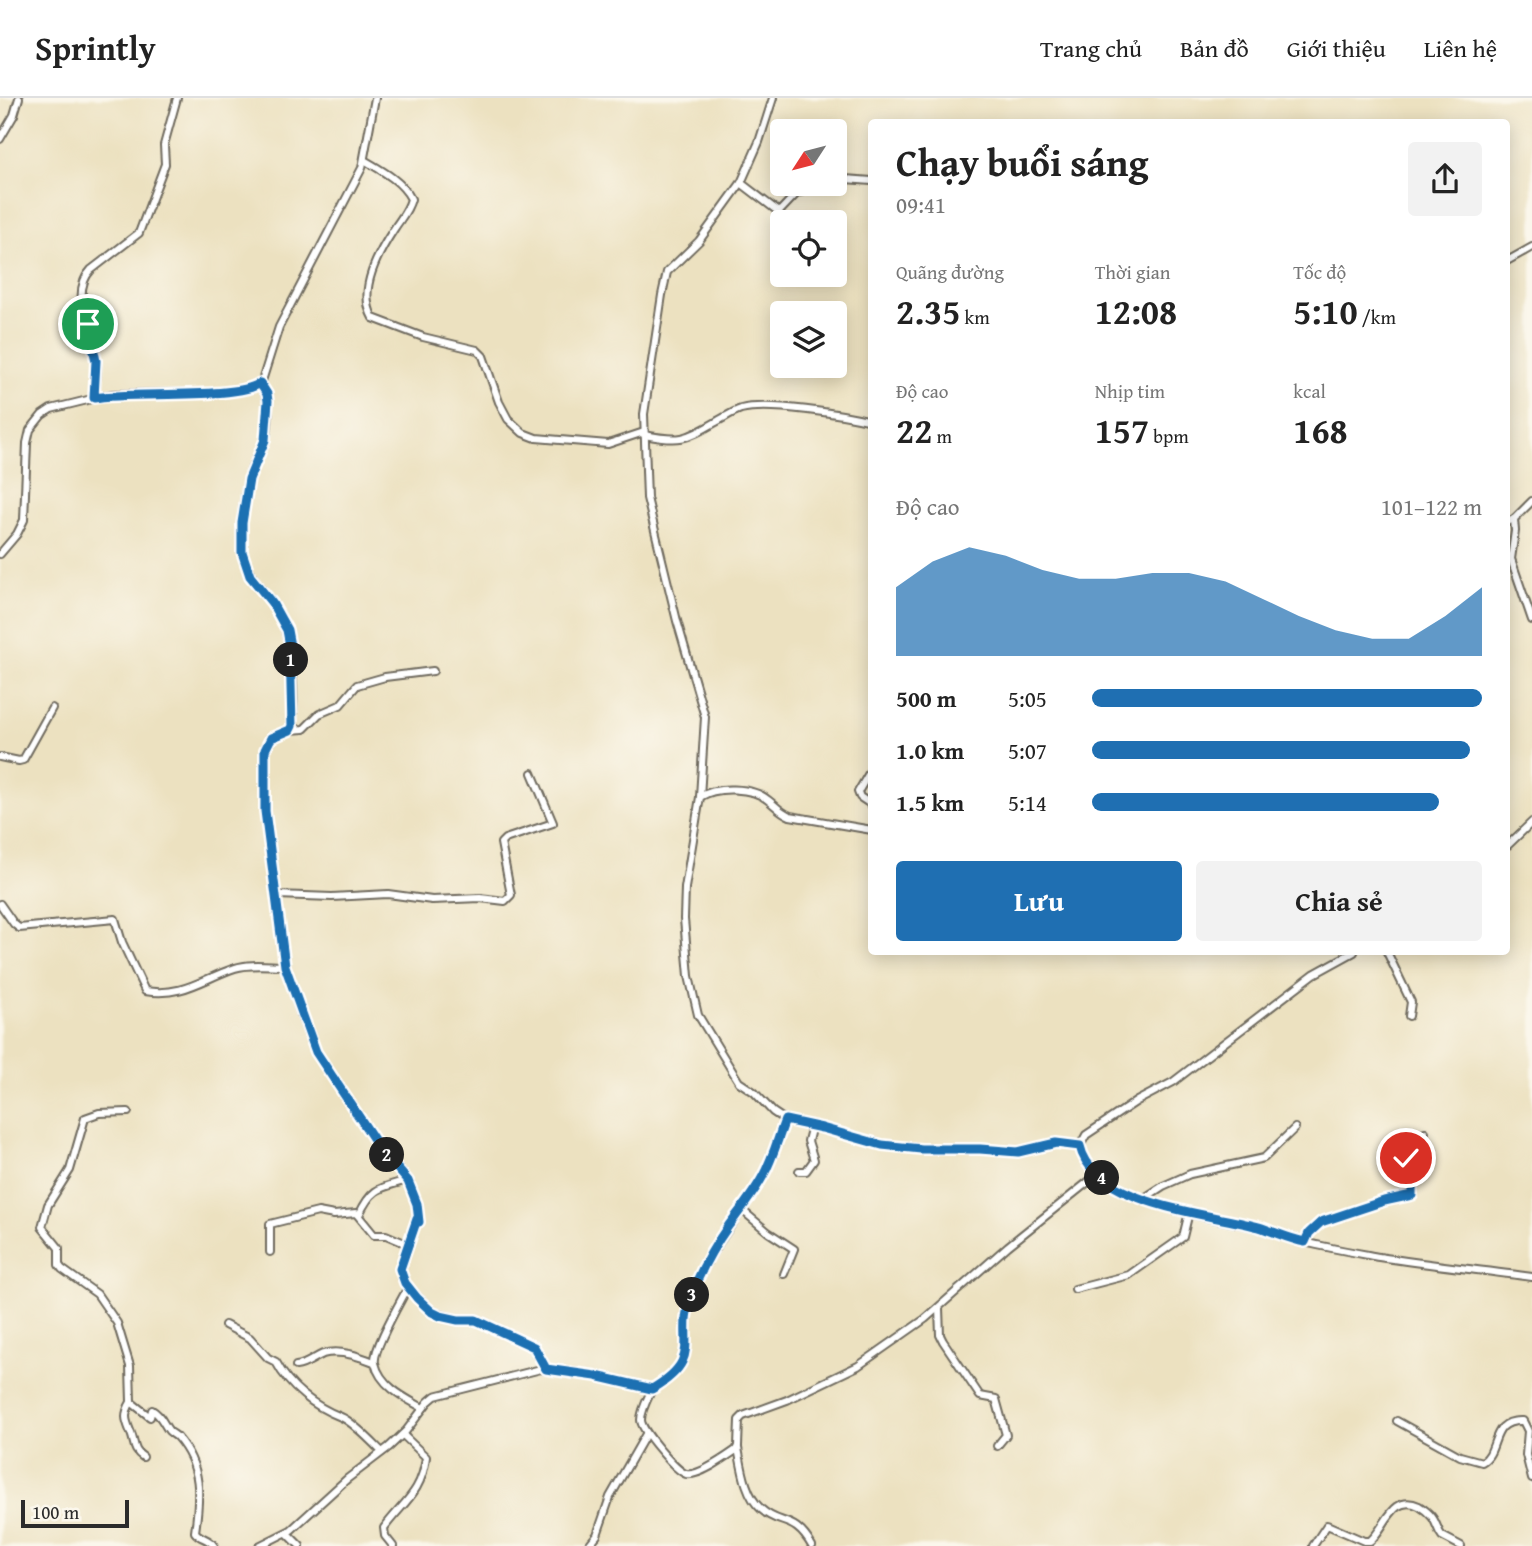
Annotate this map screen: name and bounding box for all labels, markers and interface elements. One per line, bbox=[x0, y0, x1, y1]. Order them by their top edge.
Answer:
text: Sprintly bbox=[35, 24, 156, 72]
text: Trang chủ bbox=[1040, 31, 1142, 66]
text: Bản đồ bbox=[1180, 31, 1249, 66]
text: Giới thiệu bbox=[1287, 31, 1386, 66]
text: Liên hệ bbox=[1424, 31, 1497, 66]
north arrow bbox=[770, 119, 847, 196]
map controls bbox=[770, 119, 847, 378]
text: Chạy buổi sáng bbox=[896, 134, 1149, 190]
button: share bbox=[1408, 142, 1482, 216]
text: 09:41 bbox=[896, 188, 946, 221]
button: locate bbox=[770, 210, 847, 287]
text: Quãng đường bbox=[896, 258, 1004, 286]
text: Thời gian bbox=[1095, 258, 1170, 286]
text: Tốc độ bbox=[1293, 258, 1346, 286]
text: 2.35 bbox=[896, 286, 960, 337]
text: 12:08 bbox=[1095, 286, 1177, 337]
text: 5:10 bbox=[1293, 286, 1358, 337]
pin bbox=[58, 294, 118, 354]
button: layers bbox=[770, 301, 847, 378]
text: km bbox=[960, 303, 990, 331]
text: /km bbox=[1358, 303, 1396, 331]
icon: arrive bbox=[69, 305, 107, 343]
text: Độ cao bbox=[896, 377, 949, 405]
text: Nhịp tim bbox=[1095, 377, 1165, 405]
text: kcal bbox=[1293, 377, 1326, 405]
text: 22 bbox=[896, 405, 932, 456]
text: 157 bbox=[1095, 405, 1149, 456]
text: 168 bbox=[1293, 405, 1348, 456]
text: m bbox=[932, 422, 952, 450]
text: bpm bbox=[1149, 422, 1189, 450]
text: Độ cao bbox=[896, 490, 960, 523]
text: 101–122 m bbox=[1381, 490, 1482, 523]
pin: 1 bbox=[274, 642, 308, 678]
text: 1 bbox=[286, 645, 295, 673]
text: 500 m bbox=[896, 682, 957, 715]
text: 5:05 bbox=[1008, 682, 1047, 715]
text: 1.0 km bbox=[896, 734, 964, 767]
text: 5:07 bbox=[1008, 734, 1047, 767]
text: 1.5 km bbox=[896, 786, 964, 819]
text: 5:14 bbox=[1008, 786, 1047, 819]
button: Lưu bbox=[896, 861, 1182, 941]
button: Chia sẻ bbox=[1196, 861, 1482, 941]
pin bbox=[1376, 1128, 1436, 1188]
pin: 2 bbox=[370, 1138, 404, 1172]
icon: check bbox=[1387, 1139, 1425, 1177]
text: 2 bbox=[382, 1140, 391, 1168]
pin: 4 bbox=[1084, 1160, 1120, 1196]
text: 4 bbox=[1097, 1163, 1106, 1191]
pin: 3 bbox=[674, 1278, 710, 1312]
text: 3 bbox=[687, 1280, 696, 1308]
scale bar bbox=[21, 1497, 130, 1529]
text: 100 m bbox=[32, 1498, 79, 1526]

